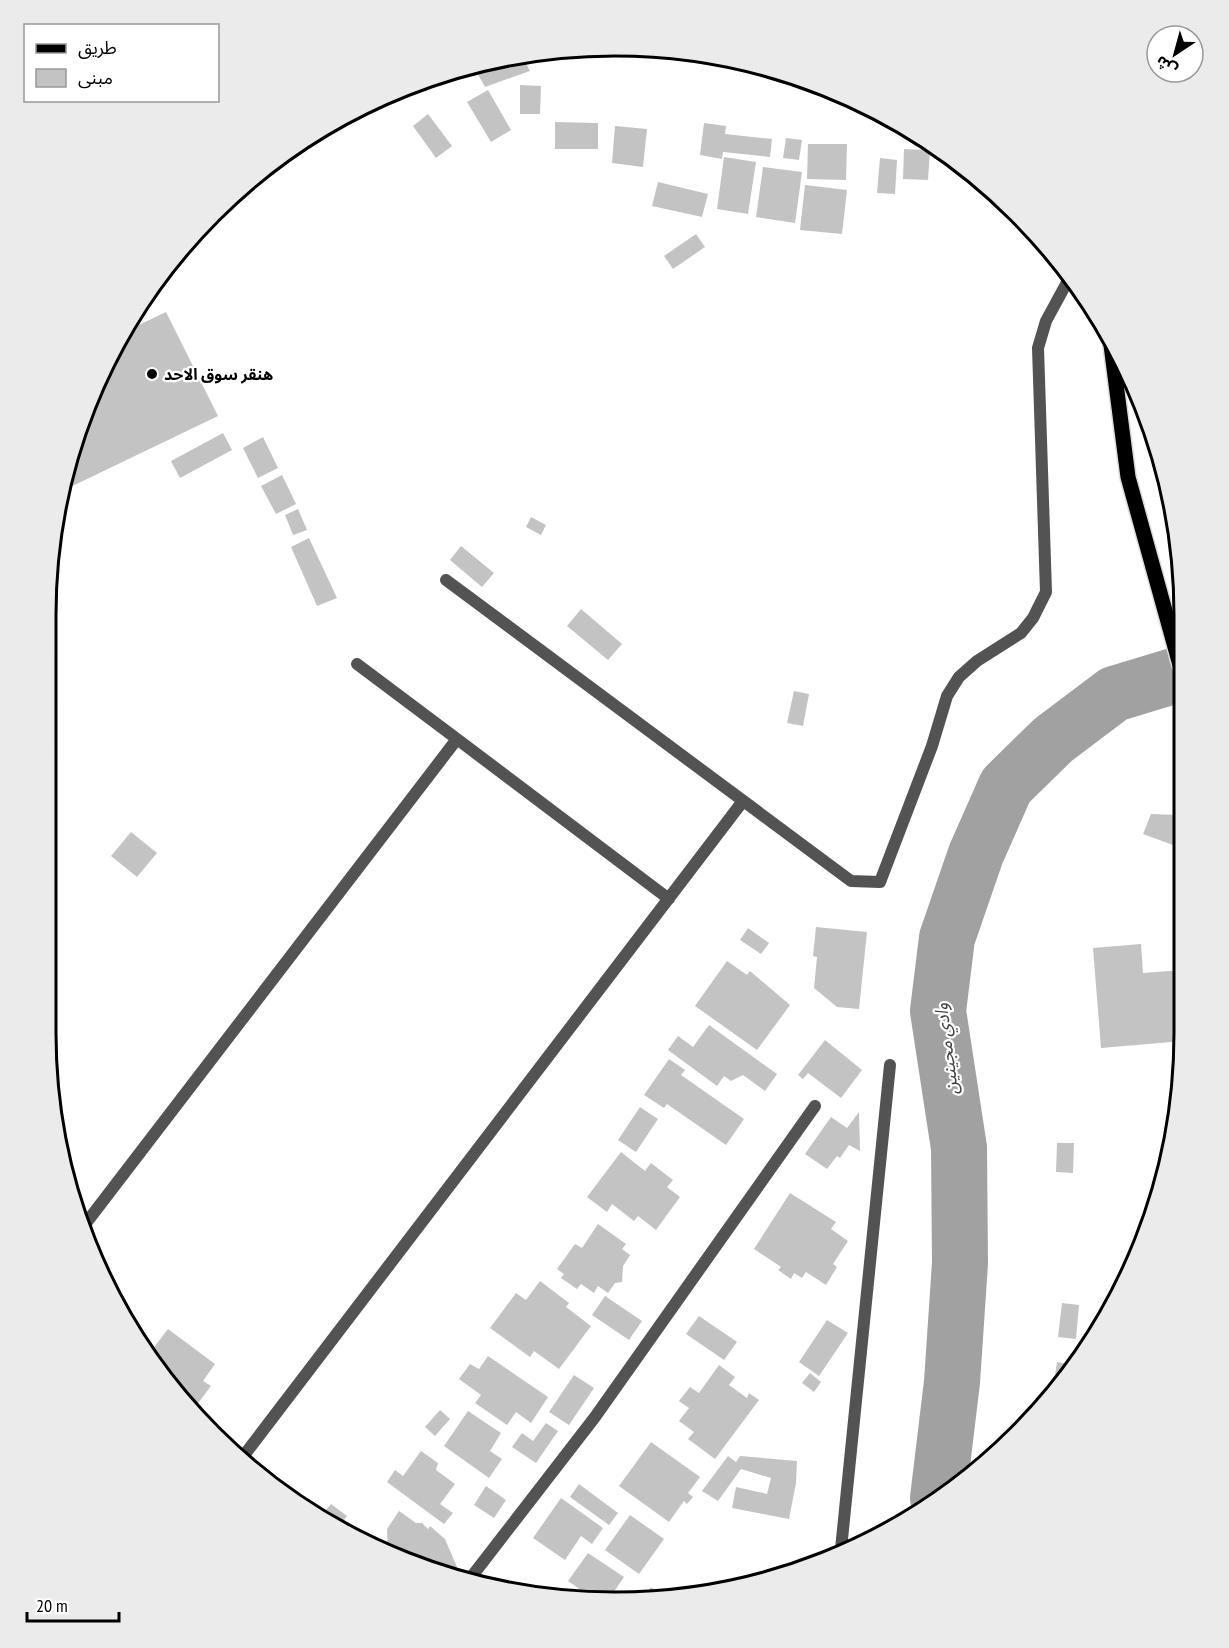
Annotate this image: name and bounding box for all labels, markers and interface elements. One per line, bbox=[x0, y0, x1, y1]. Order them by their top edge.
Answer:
legend bbox=[24, 24, 219, 102]
north arrow bbox=[1145, 24, 1205, 84]
text: طريق bbox=[78, 36, 117, 59]
text: ش bbox=[1151, 52, 1181, 81]
text: مبنى bbox=[78, 66, 113, 89]
place label: هنقر سوق الاحد bbox=[164, 364, 273, 384]
marker: هنقر سوق الاحد bbox=[145, 367, 159, 381]
water label: وادي مجينين bbox=[929, 1002, 966, 1096]
scale bar bbox=[27, 1585, 118, 1623]
text: 20 m bbox=[36, 1594, 68, 1617]

